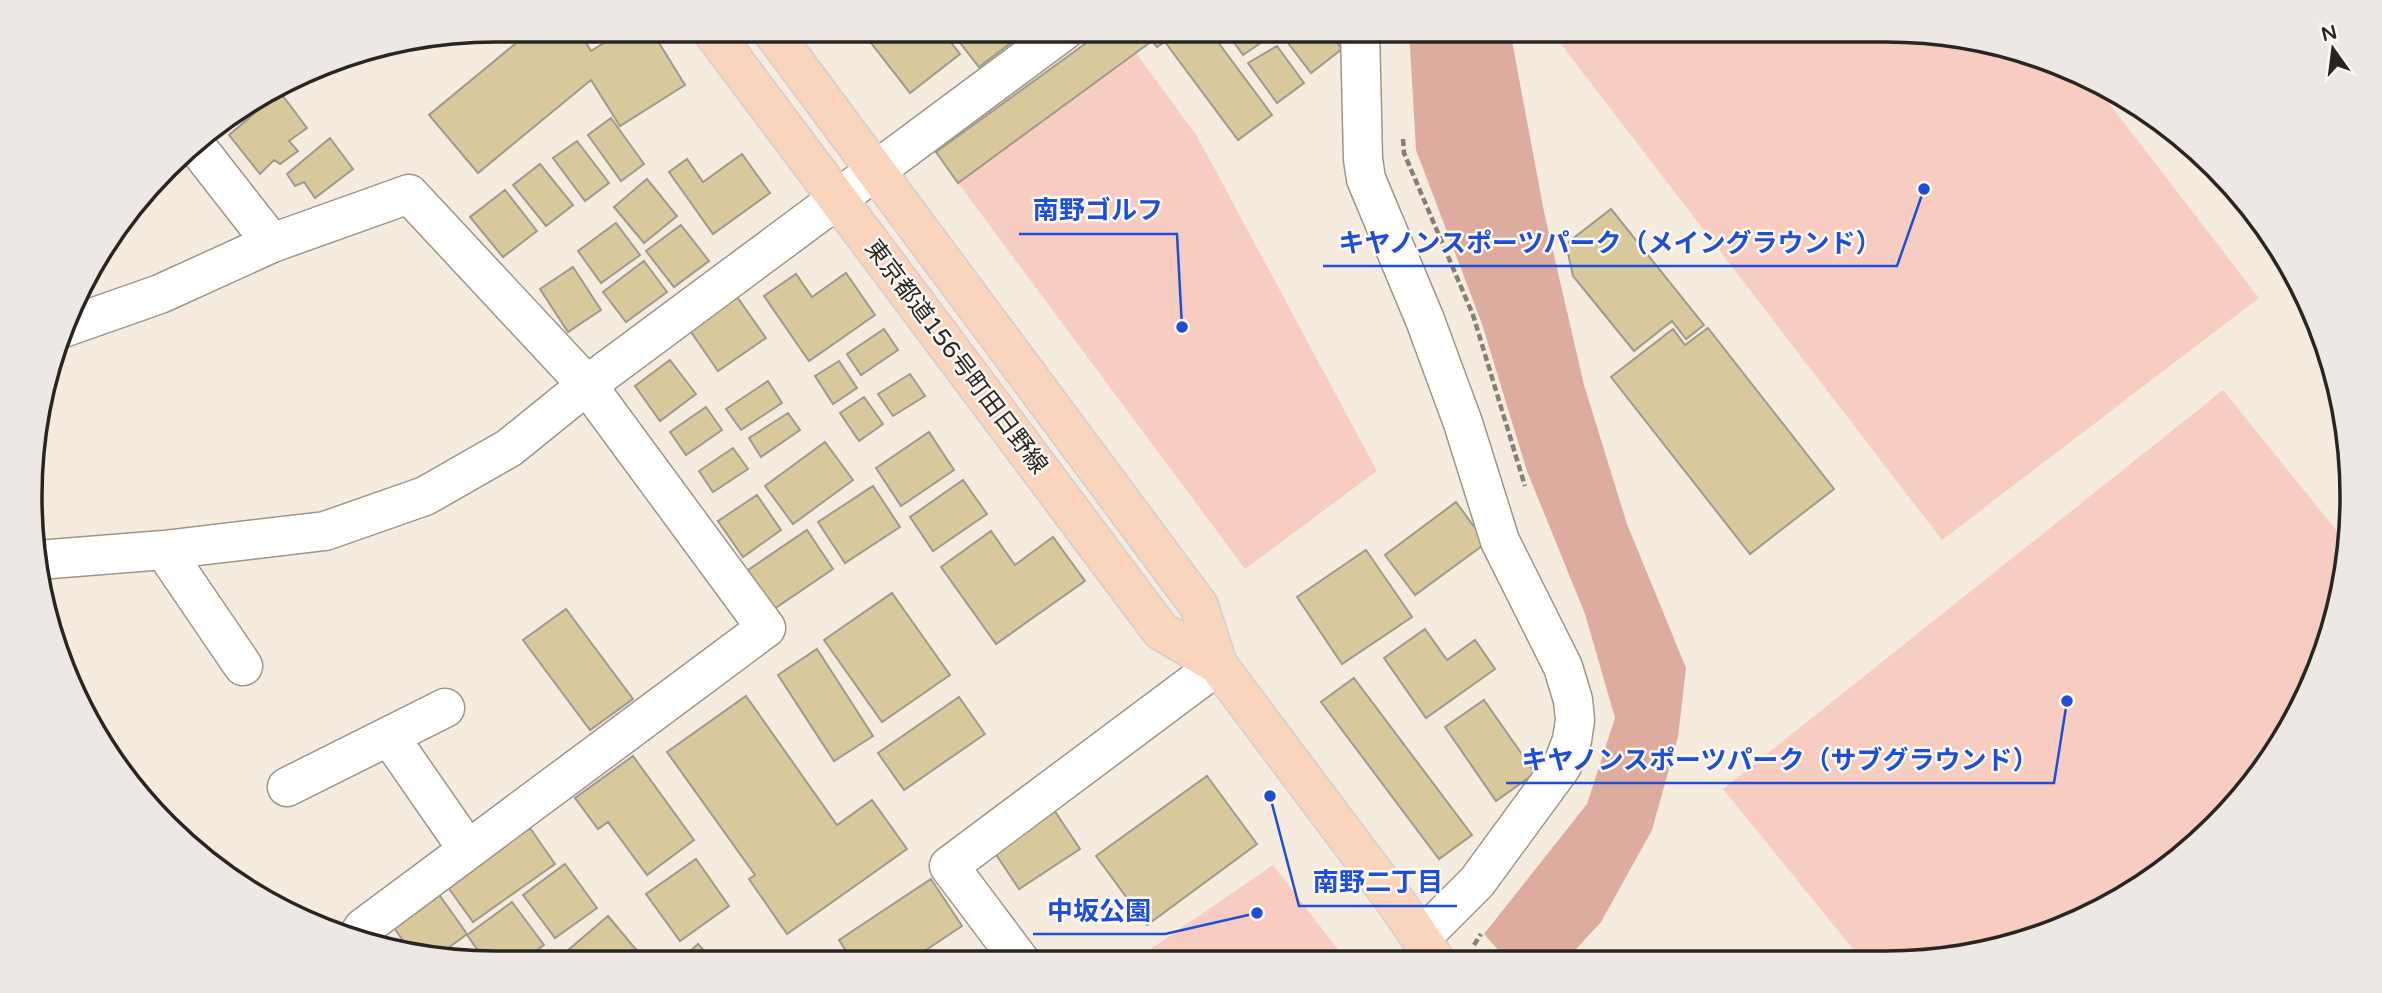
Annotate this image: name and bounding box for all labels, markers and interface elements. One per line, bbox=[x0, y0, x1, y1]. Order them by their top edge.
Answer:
north arrow bbox=[2298, 14, 2368, 84]
text: N bbox=[2319, 21, 2339, 46]
callout: 南野ゴルフ bbox=[1019, 187, 1177, 234]
text: 南野ゴルフ bbox=[1033, 195, 1163, 226]
callout: キヤノンスポーツパーク（メイングラウンド） bbox=[1323, 219, 1897, 266]
text: キヤノンスポーツパーク（メイングラウンド） bbox=[1339, 228, 1881, 259]
street label: 東京都道156号町田日野線 bbox=[859, 234, 1053, 480]
callout: キヤノンスポーツパーク（サブグラウンド） bbox=[1506, 736, 2054, 783]
text: キヤノンスポーツパーク（サブグラウンド） bbox=[1522, 745, 2038, 776]
callout: 南野二丁目 bbox=[1299, 859, 1457, 906]
text: 南野二丁目 bbox=[1313, 867, 1443, 898]
callout: 中坂公園 bbox=[1033, 887, 1165, 934]
text: 中坂公園 bbox=[1047, 896, 1151, 927]

